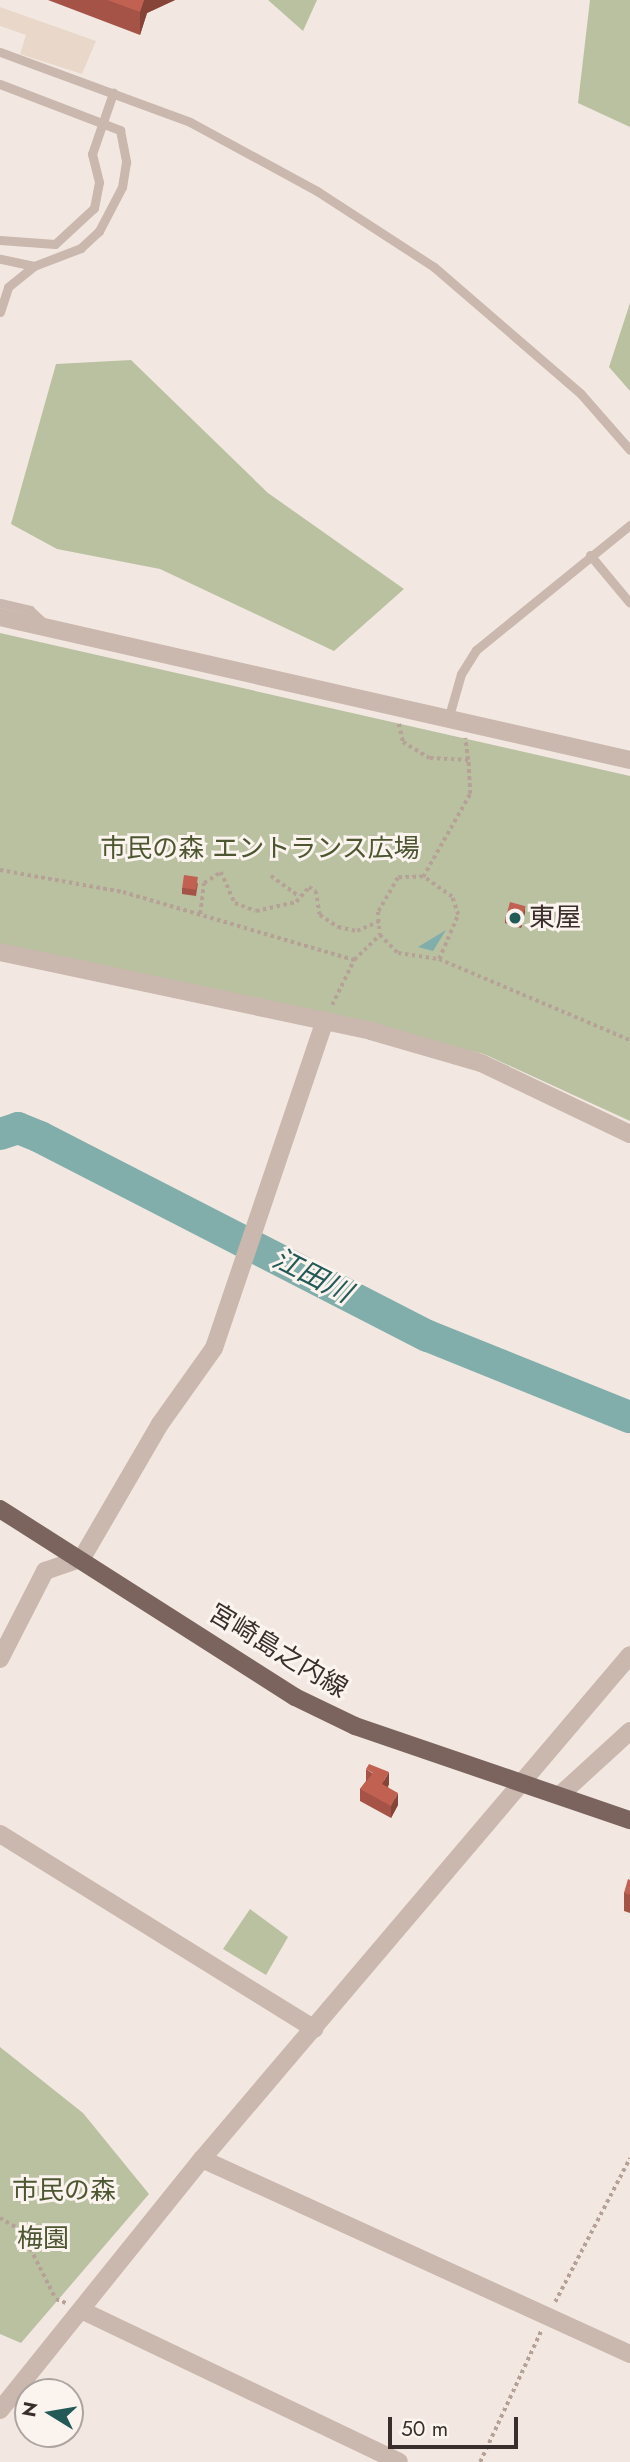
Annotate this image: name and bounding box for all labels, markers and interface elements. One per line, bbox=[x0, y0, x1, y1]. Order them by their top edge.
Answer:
park label: 市民の森 エントランス広場 bbox=[100, 833, 420, 865]
place label: 東屋 bbox=[529, 902, 581, 934]
marker: 東屋 bbox=[507, 910, 523, 926]
water label: 江田川 bbox=[267, 1242, 357, 1310]
street label: 宮崎島之内線 bbox=[203, 1597, 353, 1705]
park label: 市民の森 bbox=[12, 2175, 116, 2207]
park label: 梅園 bbox=[17, 2223, 69, 2255]
north arrow bbox=[14, 2378, 84, 2448]
text: N bbox=[15, 2399, 45, 2419]
scale bar bbox=[392, 2402, 522, 2446]
text: 50 m bbox=[401, 2414, 448, 2444]

